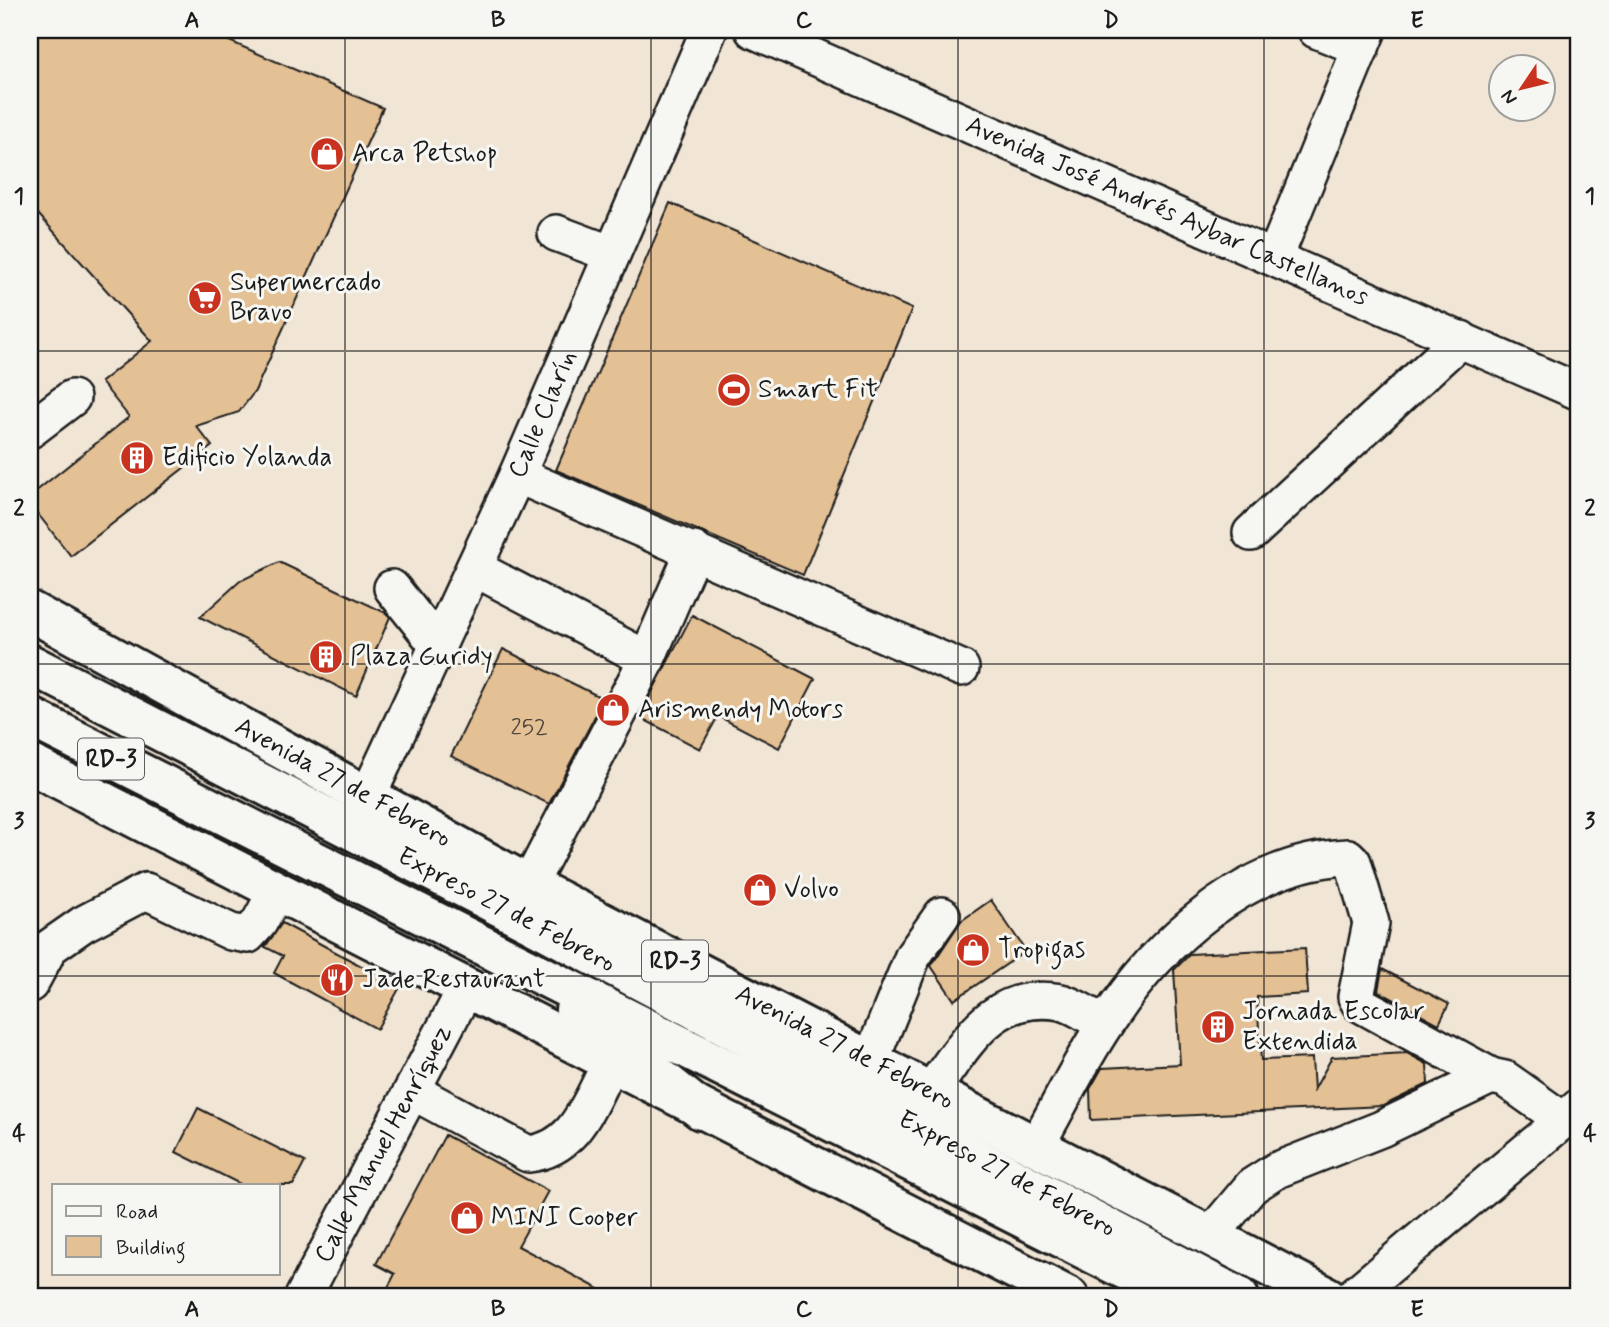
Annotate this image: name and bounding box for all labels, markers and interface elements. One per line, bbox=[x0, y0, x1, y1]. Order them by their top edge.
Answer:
text: A bbox=[184, 6, 200, 36]
text: B bbox=[491, 6, 506, 36]
text: C bbox=[796, 6, 813, 36]
text: D bbox=[1103, 6, 1119, 36]
text: E bbox=[1410, 6, 1424, 36]
north arrow bbox=[1486, 52, 1556, 122]
text: N bbox=[1495, 85, 1523, 109]
street label: Avenida José Andrés Aybar Castellanos bbox=[960, 108, 1374, 315]
shop icon: Arca Petshop bbox=[308, 135, 346, 173]
place label: Arca Petshop bbox=[352, 137, 497, 171]
text: 1 bbox=[14, 182, 24, 212]
text: 1 bbox=[1585, 182, 1595, 212]
place label: Supermercado Bravo bbox=[230, 266, 381, 330]
supermarket icon: Supermercado Bravo bbox=[186, 279, 224, 317]
street label: Calle Clarín bbox=[501, 345, 586, 483]
sports icon: Smart Fit bbox=[715, 371, 753, 409]
place label: Smart Fit bbox=[758, 373, 878, 407]
building icon: Edificio Yolanda bbox=[118, 439, 156, 477]
place label: Edificio Yolanda bbox=[162, 441, 332, 475]
text: 2 bbox=[13, 494, 25, 524]
text: 2 bbox=[1584, 494, 1596, 524]
building icon: Plaza Guridy bbox=[307, 638, 345, 676]
place label: Plaza Guridy bbox=[350, 640, 493, 674]
shop icon: Arismendy Motors bbox=[594, 691, 632, 729]
place label: Arismendy Motors bbox=[638, 693, 843, 727]
street label: Avenida 27 de Febrero bbox=[229, 710, 457, 856]
house number: 252 bbox=[510, 713, 548, 743]
road number: RD-3 bbox=[78, 738, 144, 780]
text: 3 bbox=[14, 807, 25, 837]
text: 3 bbox=[1585, 807, 1596, 837]
street label: Expreso 27 de Febrero bbox=[391, 839, 621, 981]
shop icon: Volvo bbox=[741, 871, 779, 909]
place label: Volvo bbox=[784, 873, 839, 907]
shop icon: Tropigas bbox=[954, 931, 992, 969]
place label: Tropigas bbox=[998, 933, 1085, 970]
road number: RD-3 bbox=[642, 940, 708, 981]
restaurant icon: Jade Restaurant bbox=[318, 961, 356, 999]
place label: Jade Restaurant bbox=[362, 963, 545, 997]
street label: Avenida 27 de Febrero bbox=[729, 977, 959, 1118]
place label: Jornada Escolar Extendida bbox=[1242, 995, 1425, 1059]
building icon: Jornada Escolar Extendida bbox=[1199, 1008, 1237, 1046]
street label: Calle Manuel Henríquez bbox=[307, 1019, 460, 1269]
street label: Expreso 27 de Febrero bbox=[892, 1103, 1121, 1246]
text: 4 bbox=[12, 1119, 26, 1149]
text: 4 bbox=[1583, 1119, 1597, 1149]
legend bbox=[52, 1184, 280, 1274]
text: Road bbox=[116, 1198, 158, 1226]
shop icon: MINI Cooper bbox=[448, 1199, 486, 1237]
place label: MINI Cooper bbox=[491, 1201, 638, 1235]
text: Building bbox=[116, 1234, 186, 1264]
text: A bbox=[184, 1295, 200, 1325]
text: B bbox=[491, 1295, 506, 1325]
text: C bbox=[796, 1295, 813, 1325]
text: D bbox=[1103, 1295, 1119, 1325]
text: E bbox=[1410, 1295, 1424, 1325]

